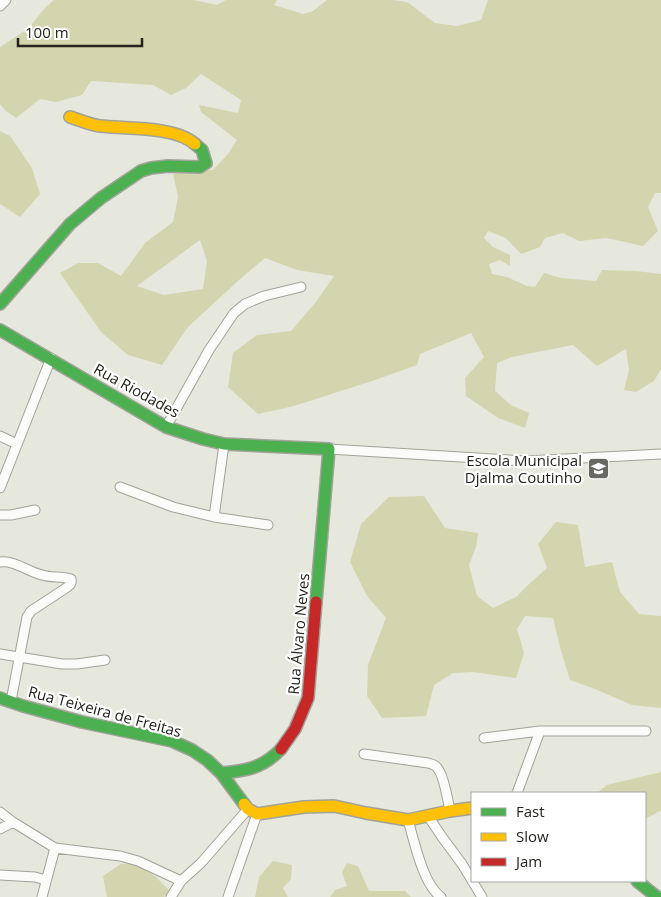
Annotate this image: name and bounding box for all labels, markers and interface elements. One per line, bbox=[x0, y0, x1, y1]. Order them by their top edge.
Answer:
scale bar bbox=[18, 15, 141, 47]
text: 100 m bbox=[25, 22, 69, 42]
street label: Rua Riodades bbox=[91, 358, 183, 422]
place label: Escola Municipal Djalma Coutinho bbox=[465, 450, 582, 487]
school or university icon: Escola Municipal Djalma Coutinho bbox=[586, 457, 610, 481]
street label: Rua Álvaro Neves bbox=[283, 573, 313, 695]
street label: Rua Teixeira de Freitas bbox=[26, 681, 184, 741]
legend bbox=[471, 792, 646, 882]
text: Fast bbox=[516, 801, 545, 821]
text: Slow bbox=[516, 826, 549, 846]
text: Jam bbox=[514, 851, 542, 871]

